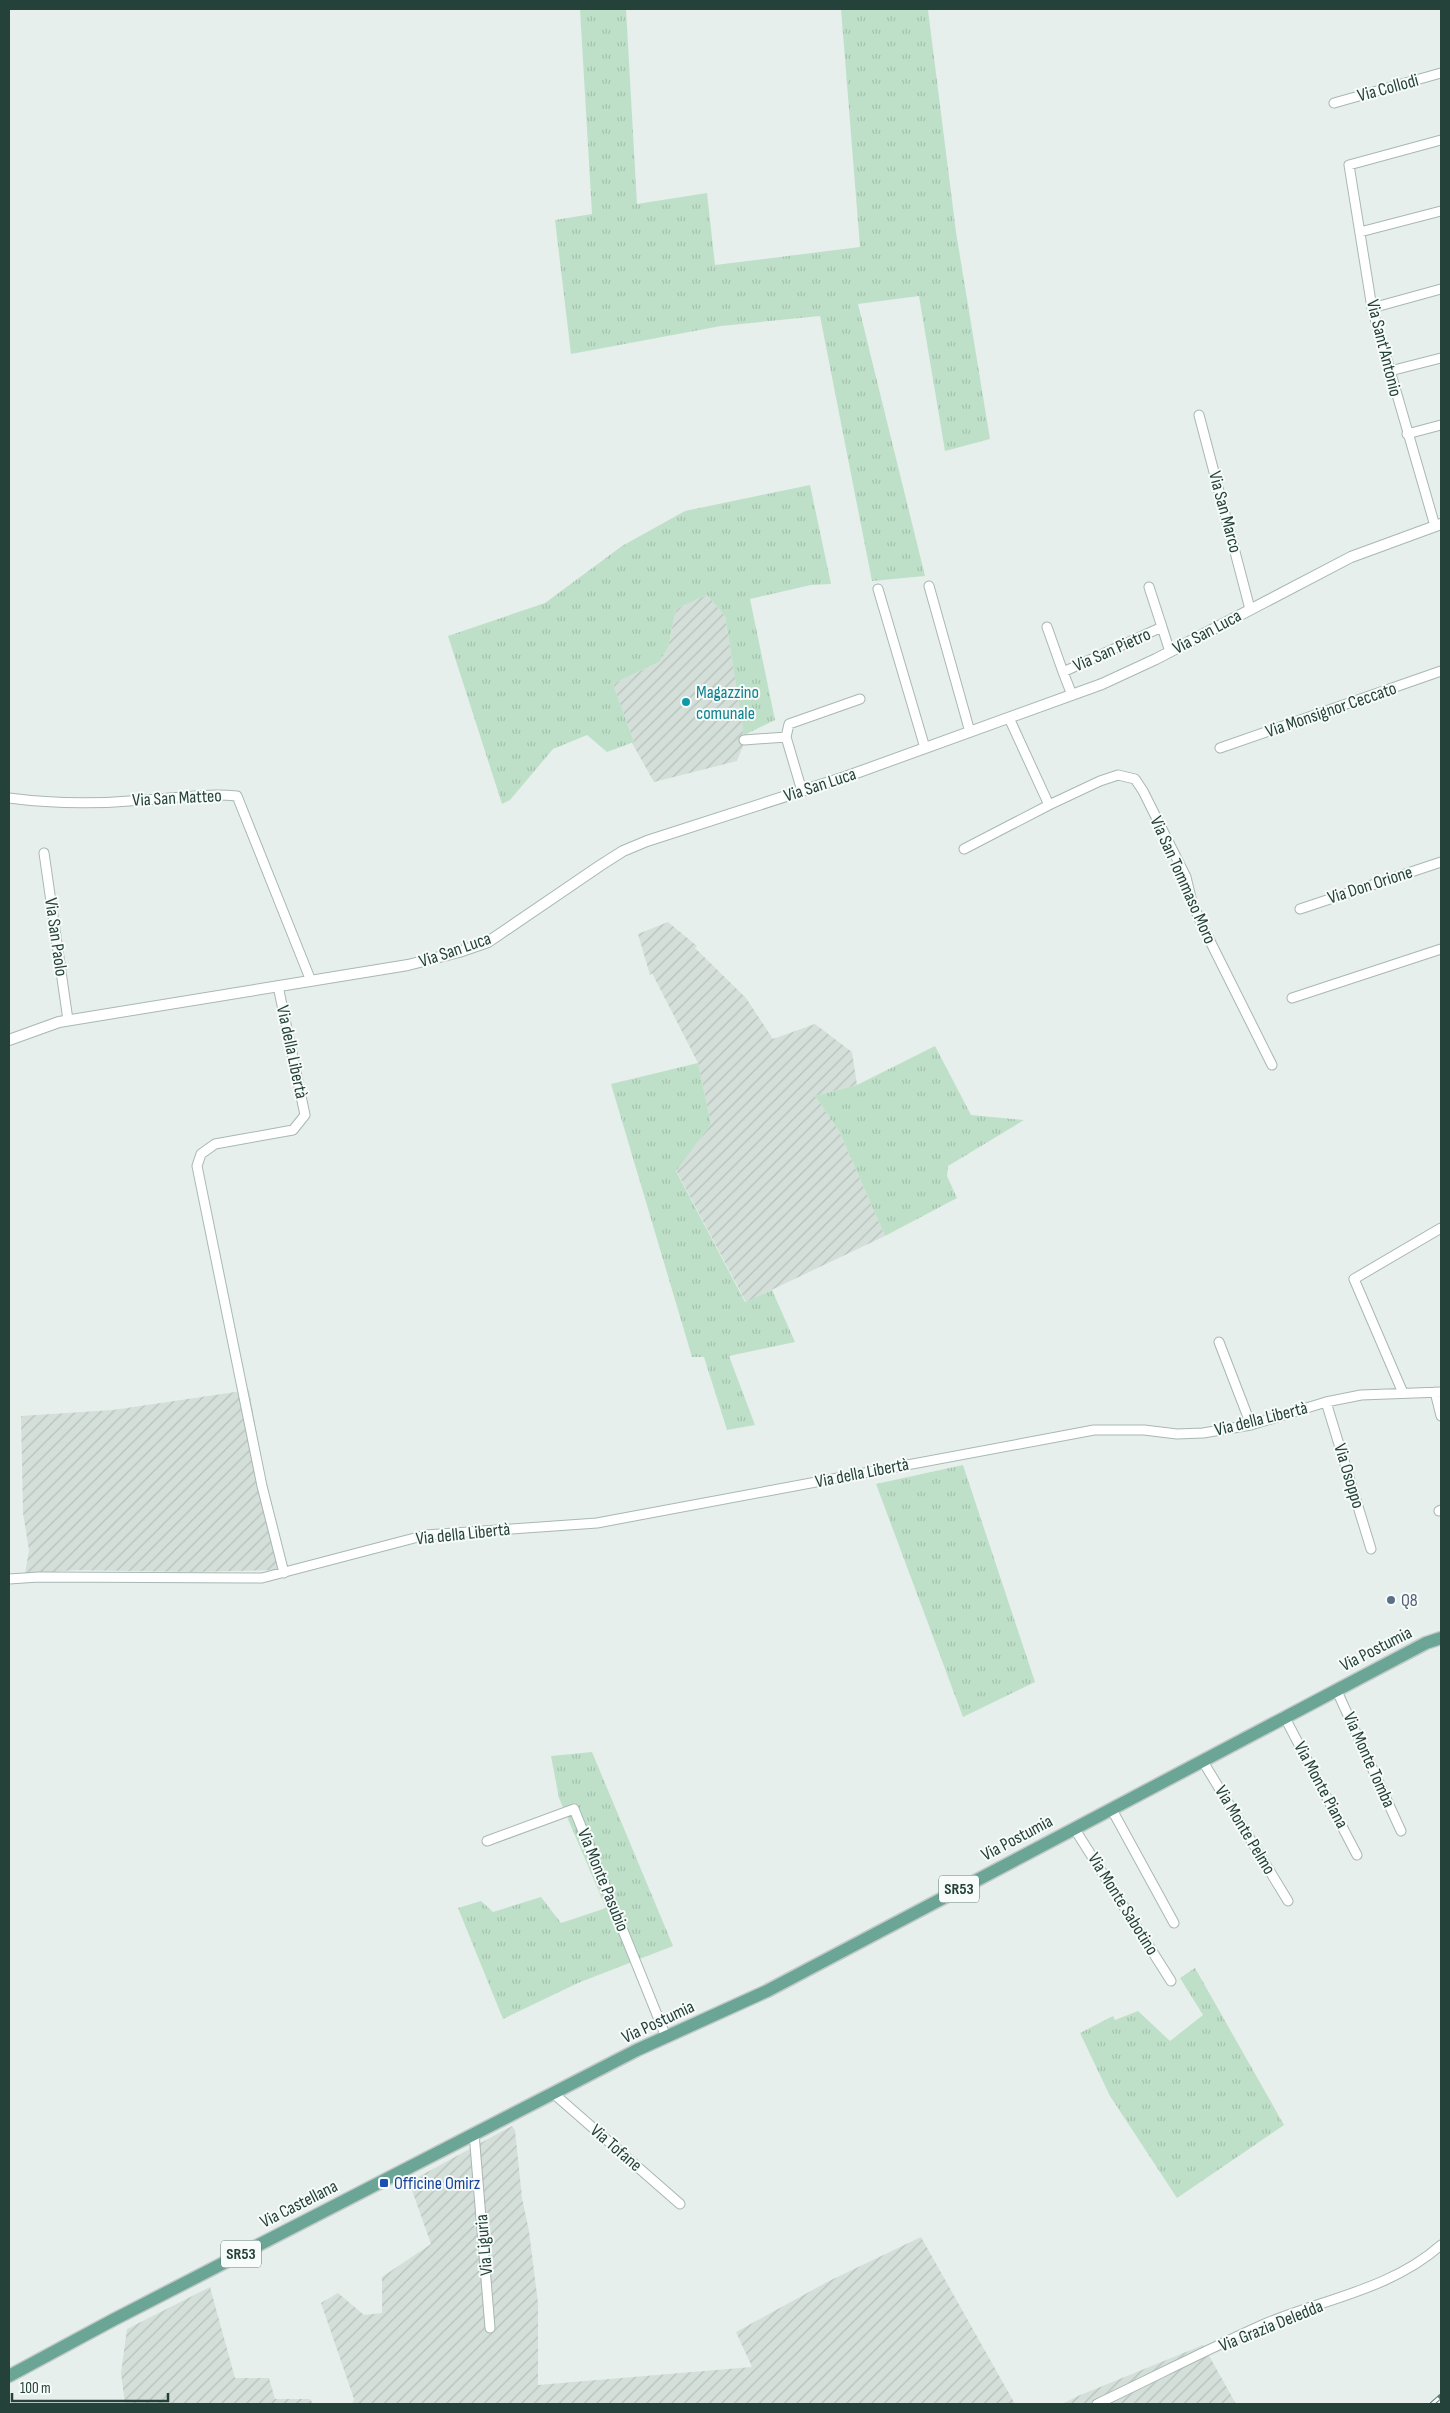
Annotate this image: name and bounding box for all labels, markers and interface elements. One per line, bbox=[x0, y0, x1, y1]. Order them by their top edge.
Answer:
street label: Via Collodi bbox=[1355, 70, 1421, 106]
street label: Via Sant'Antonio bbox=[1362, 297, 1406, 399]
street label: Via San Marco bbox=[1204, 469, 1246, 555]
street label: Via San Luca bbox=[1169, 605, 1245, 659]
street label: Via San Pietro bbox=[1070, 624, 1154, 676]
street label: Via Monsignor Ceccato bbox=[1263, 678, 1399, 742]
place label: Magazzino comunale bbox=[696, 682, 759, 724]
marker: Magazzino comunale bbox=[680, 696, 692, 708]
street label: Via San Luca bbox=[781, 763, 859, 807]
street label: Via San Matteo bbox=[132, 785, 222, 811]
street label: Via San Tommaso Moro bbox=[1145, 813, 1221, 947]
street label: Via Don Orione bbox=[1325, 861, 1415, 909]
street label: Via San Paolo bbox=[40, 896, 72, 978]
street label: Via San Luca bbox=[416, 928, 494, 972]
street label: Via della Libertà bbox=[272, 1003, 312, 1101]
street label: Via della Libertà bbox=[1212, 1397, 1310, 1441]
street label: Via Osoppo bbox=[1329, 1441, 1369, 1511]
street label: Via della Libertà bbox=[813, 1454, 911, 1492]
street label: Via della Libertà bbox=[415, 1519, 511, 1549]
place label: Q8 bbox=[1401, 1590, 1418, 1611]
marker: Q8 bbox=[1385, 1594, 1397, 1606]
street label: Via Postumia bbox=[1337, 1622, 1415, 1676]
street label: Via Monte Tomba bbox=[1339, 1709, 1399, 1811]
street label: Via Monte Piana bbox=[1289, 1738, 1353, 1832]
street label: Via Monte Pelmo bbox=[1210, 1782, 1280, 1878]
street label: Via Postumia bbox=[978, 1810, 1056, 1865]
street label: Via Monte Pasubio bbox=[573, 1825, 633, 1935]
street label: Via Monte Sabotino bbox=[1083, 1849, 1163, 1959]
road number: SR53 bbox=[939, 1876, 979, 1902]
street label: Via Postumia bbox=[618, 1996, 698, 2048]
street label: Via Tofane bbox=[586, 2120, 646, 2176]
place label: Officine Omirz bbox=[394, 2173, 481, 2194]
street label: Via Castellana bbox=[257, 2176, 341, 2232]
marker: Officine Omirz bbox=[378, 2177, 390, 2189]
street label: Via Liguria bbox=[471, 2213, 497, 2277]
road number: SR53 bbox=[221, 2240, 261, 2268]
street label: Via Grazia Deledda bbox=[1216, 2296, 1326, 2356]
scale bar bbox=[12, 2370, 169, 2402]
text: 100 m bbox=[20, 2379, 51, 2398]

